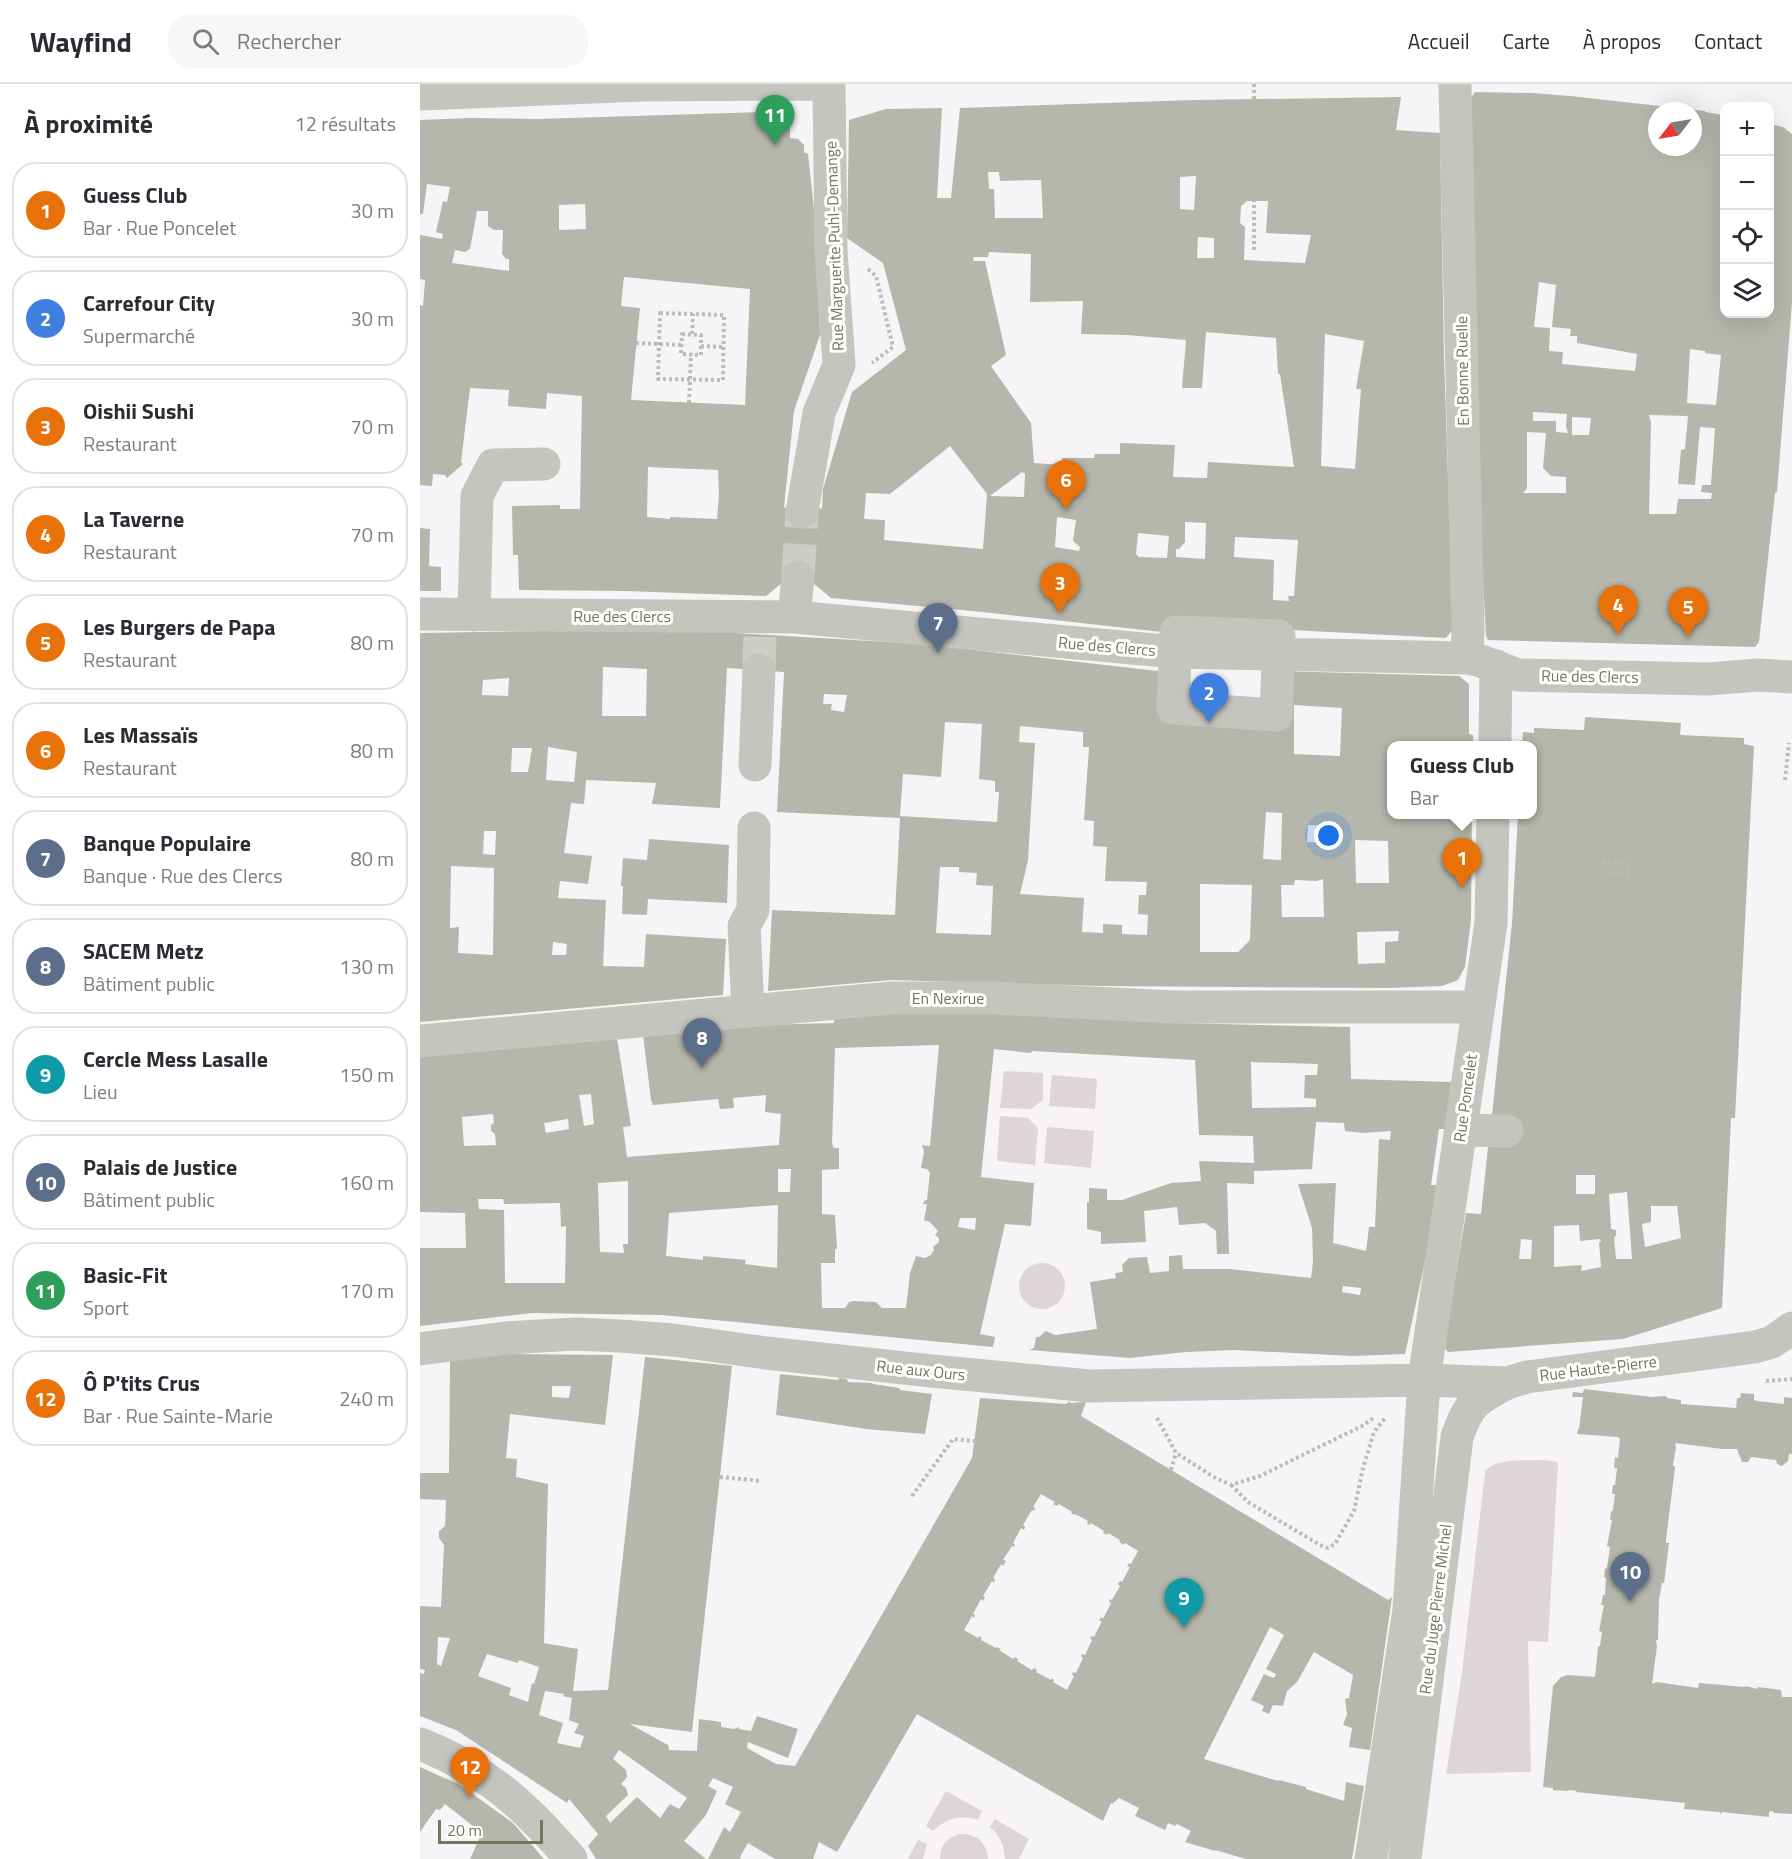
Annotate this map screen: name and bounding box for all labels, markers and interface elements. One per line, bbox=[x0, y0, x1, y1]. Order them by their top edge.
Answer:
search box bbox=[168, 14, 588, 68]
text: Wayfind bbox=[30, 20, 132, 63]
text: Rechercher bbox=[237, 24, 341, 58]
icon: search bbox=[189, 25, 222, 58]
text: Accueil bbox=[1408, 25, 1470, 57]
text: Carte bbox=[1503, 25, 1550, 57]
text: À propos bbox=[1583, 25, 1661, 57]
text: Contact bbox=[1694, 25, 1762, 57]
pin: 11 bbox=[756, 95, 794, 145]
north arrow bbox=[1648, 102, 1702, 156]
map controls bbox=[1720, 102, 1774, 318]
button: + bbox=[1720, 102, 1774, 156]
text: À proximité bbox=[24, 104, 153, 143]
text: 12 résultats bbox=[294, 108, 396, 139]
street label: Rue Marguerite Puhl-Demange bbox=[818, 141, 850, 351]
button: − bbox=[1720, 156, 1774, 210]
text: Guess Club bbox=[83, 178, 187, 212]
text: 1 bbox=[40, 195, 51, 226]
text: 30 m bbox=[350, 195, 394, 226]
button: locate bbox=[1720, 210, 1774, 264]
text: Bar · Rue Poncelet bbox=[83, 212, 236, 243]
button: layers bbox=[1720, 264, 1774, 318]
text: Carrefour City bbox=[83, 286, 215, 320]
text: 2 bbox=[40, 303, 51, 334]
text: 30 m bbox=[350, 303, 394, 334]
street label: En Bonne Ruelle bbox=[1449, 316, 1475, 426]
text: Supermarché bbox=[83, 320, 195, 351]
text: Oishii Sushi bbox=[83, 394, 194, 428]
text: 3 bbox=[40, 411, 51, 442]
text: 70 m bbox=[350, 411, 394, 442]
text: Restaurant bbox=[83, 428, 177, 459]
pin: 6 bbox=[1046, 460, 1086, 510]
text: La Taverne bbox=[83, 502, 184, 536]
text: 4 bbox=[40, 519, 51, 550]
text: 70 m bbox=[350, 519, 394, 550]
text: Restaurant bbox=[83, 536, 177, 567]
pin: 3 bbox=[1040, 564, 1080, 613]
pin: 4 bbox=[1598, 586, 1638, 635]
pin: 5 bbox=[1668, 588, 1708, 637]
street label: Rue des Clercs bbox=[573, 604, 671, 628]
pin: 7 bbox=[918, 604, 958, 653]
text: Les Burgers de Papa bbox=[83, 610, 275, 644]
text: 5 bbox=[40, 627, 51, 658]
text: 80 m bbox=[350, 627, 394, 658]
street label: Rue des Clercs bbox=[1057, 630, 1157, 662]
text: Restaurant bbox=[83, 644, 177, 675]
street label: Rue des Clercs bbox=[1541, 663, 1639, 689]
pin: 2 bbox=[1190, 674, 1228, 723]
text: Les Massaïs bbox=[83, 718, 198, 752]
text: 6 bbox=[40, 735, 51, 766]
text: 80 m bbox=[350, 735, 394, 766]
popup bbox=[1387, 741, 1537, 819]
text: Guess Club bbox=[1410, 748, 1514, 782]
text: Restaurant bbox=[83, 752, 177, 783]
text: Bar bbox=[1410, 782, 1439, 813]
your location bbox=[1314, 821, 1343, 850]
text: Banque Populaire bbox=[83, 826, 251, 860]
pin: 1 bbox=[1442, 838, 1482, 888]
text: 7 bbox=[40, 843, 51, 874]
text: 80 m bbox=[350, 843, 394, 874]
text: Banque · Rue des Clercs bbox=[83, 860, 283, 891]
text: SACEM Metz bbox=[83, 934, 204, 968]
text: 8 bbox=[40, 951, 51, 982]
text: 130 m bbox=[339, 951, 394, 982]
text: Bâtiment public bbox=[83, 968, 215, 999]
street label: En Nexirue bbox=[912, 986, 984, 1010]
pin: 8 bbox=[682, 1018, 722, 1068]
text: Cercle Mess Lasalle bbox=[83, 1042, 268, 1076]
street label: Rue Poncelet bbox=[1447, 1052, 1483, 1144]
text: 9 bbox=[40, 1059, 51, 1090]
text: 150 m bbox=[339, 1059, 394, 1090]
text: Lieu bbox=[83, 1076, 118, 1107]
text: Palais de Justice bbox=[83, 1150, 237, 1184]
text: 10 bbox=[34, 1167, 57, 1198]
text: 160 m bbox=[339, 1167, 394, 1198]
text: Bâtiment public bbox=[83, 1184, 215, 1215]
text: Basic-Fit bbox=[83, 1258, 167, 1292]
text: 11 bbox=[34, 1275, 57, 1306]
text: 170 m bbox=[339, 1275, 394, 1306]
text: Sport bbox=[83, 1292, 129, 1323]
street label: Rue Haute-Pierre bbox=[1538, 1349, 1658, 1387]
street label: Rue aux Ours bbox=[875, 1353, 967, 1387]
text: Ô P'tits Crus bbox=[83, 1366, 200, 1400]
text: 12 bbox=[34, 1383, 57, 1414]
text: 240 m bbox=[339, 1383, 394, 1414]
text: Bar · Rue Sainte-Marie bbox=[83, 1400, 273, 1431]
street label: Rue du Juge Pierre Michel bbox=[1413, 1523, 1457, 1695]
pin: 10 bbox=[1610, 1552, 1650, 1602]
pin: 9 bbox=[1164, 1578, 1203, 1628]
pin: 12 bbox=[451, 1748, 490, 1797]
scale bar bbox=[438, 1817, 543, 1844]
text: 20 m bbox=[447, 1818, 482, 1842]

